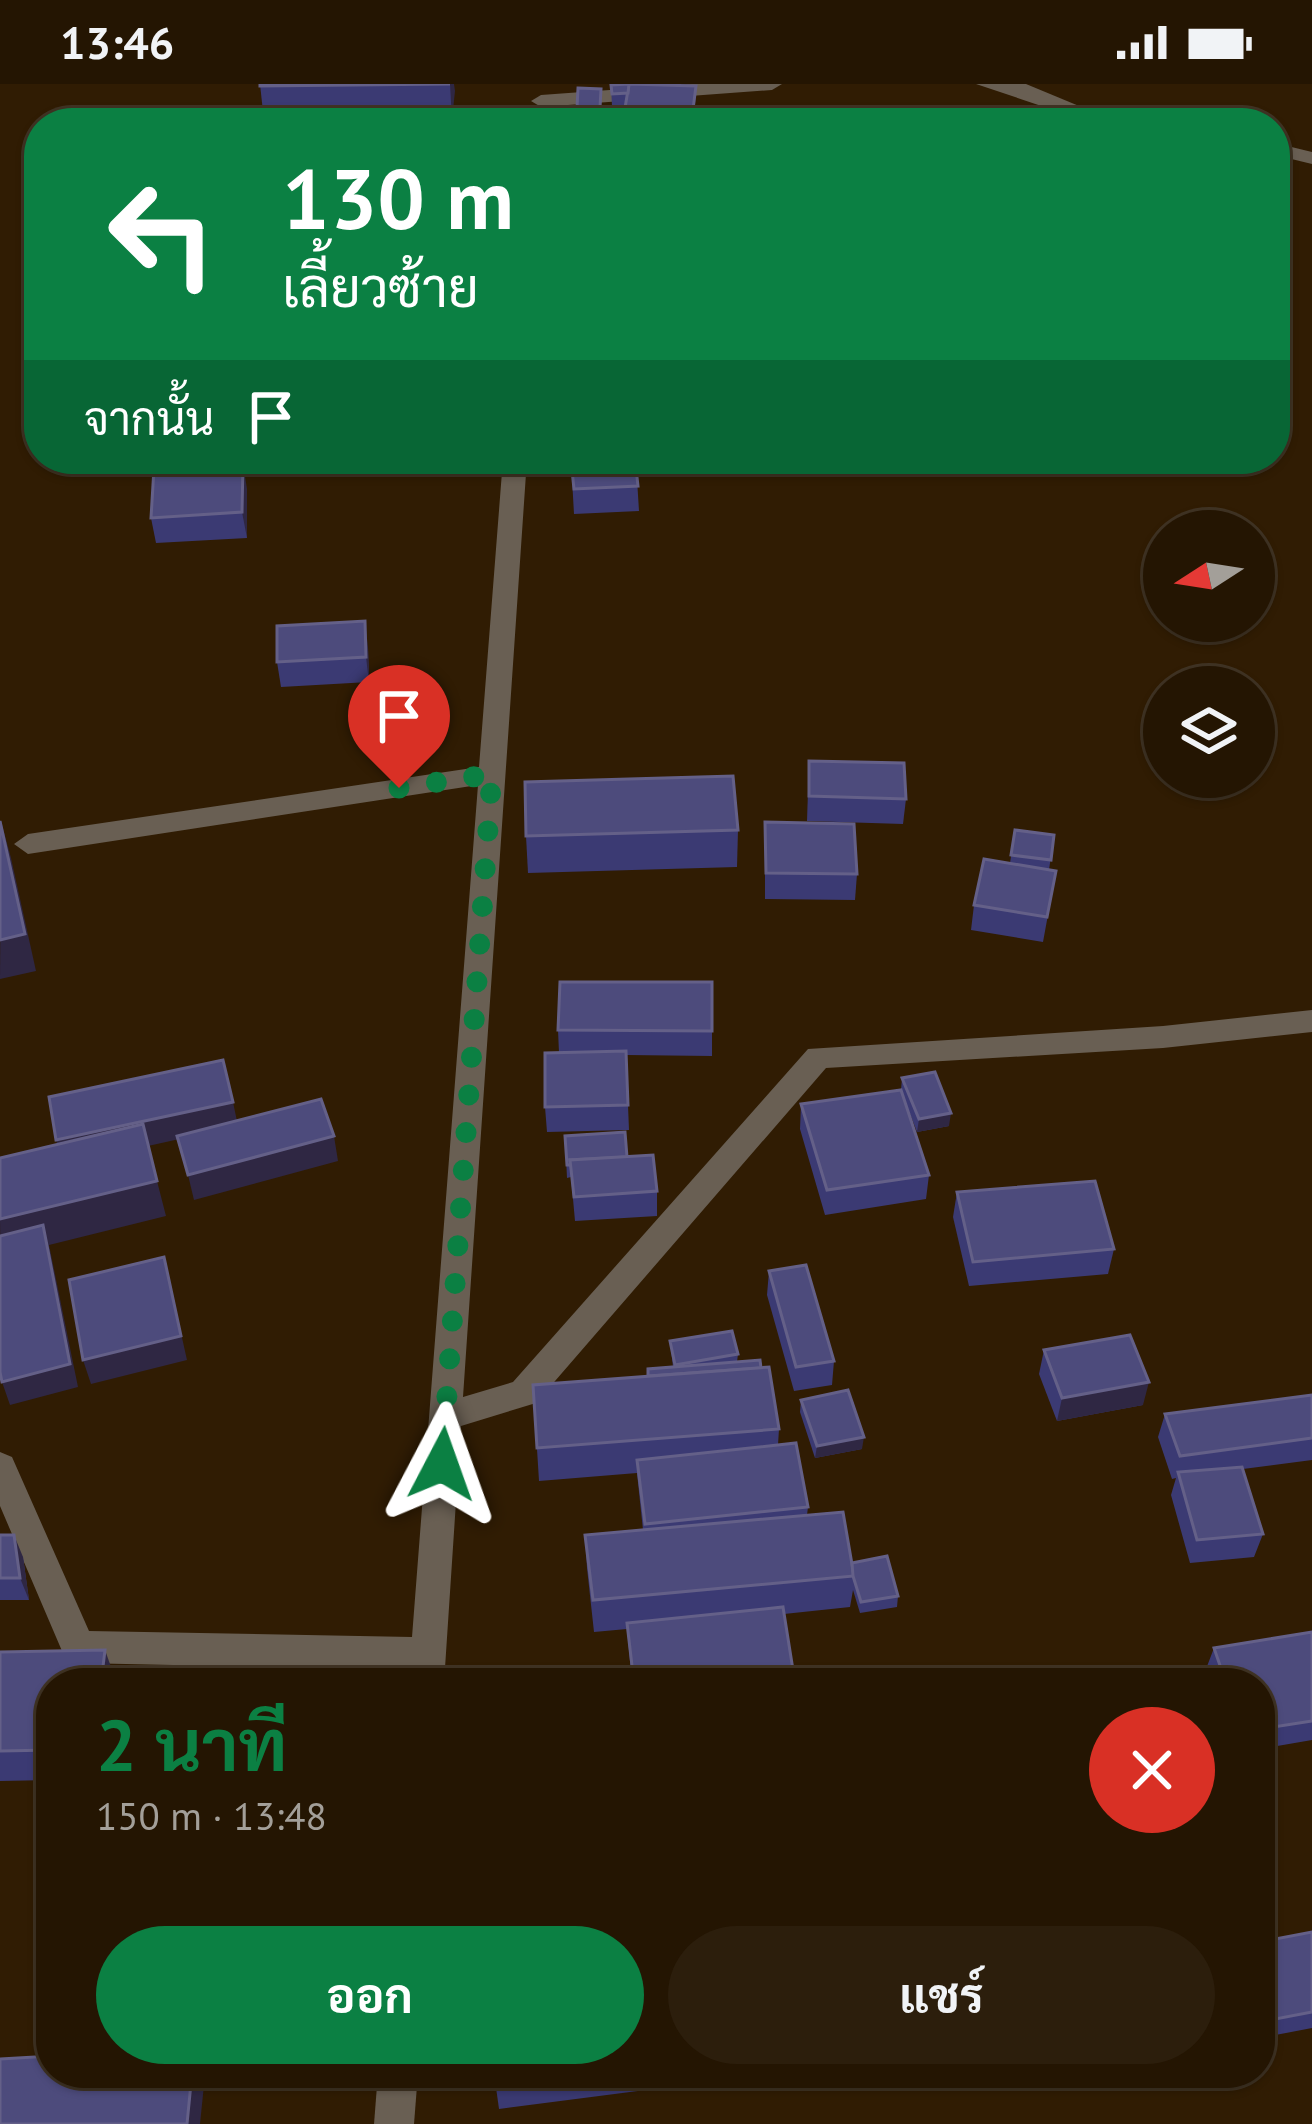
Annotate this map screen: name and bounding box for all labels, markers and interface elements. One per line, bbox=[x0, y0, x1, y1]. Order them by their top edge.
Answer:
text: 13:46 bbox=[60, 13, 174, 71]
text: 130 m bbox=[282, 143, 514, 252]
icon: left bbox=[84, 156, 240, 312]
text: เลี้ยวซ้าย bbox=[282, 252, 479, 322]
icon: arrive bbox=[238, 384, 304, 450]
text: จากนั้น bbox=[84, 389, 214, 447]
north arrow bbox=[1143, 510, 1275, 642]
map controls bbox=[1143, 510, 1275, 798]
pin bbox=[348, 665, 450, 788]
button: layers bbox=[1143, 666, 1275, 798]
icon: arrive bbox=[366, 683, 432, 749]
position arrow bbox=[379, 1401, 505, 1527]
text: 2 นาที bbox=[96, 1698, 287, 1791]
button: close bbox=[1089, 1707, 1215, 1833]
text: 150 m · 13:48 bbox=[96, 1790, 327, 1841]
button: ออก bbox=[96, 1926, 644, 2064]
button: แชร์ bbox=[668, 1926, 1215, 2064]

